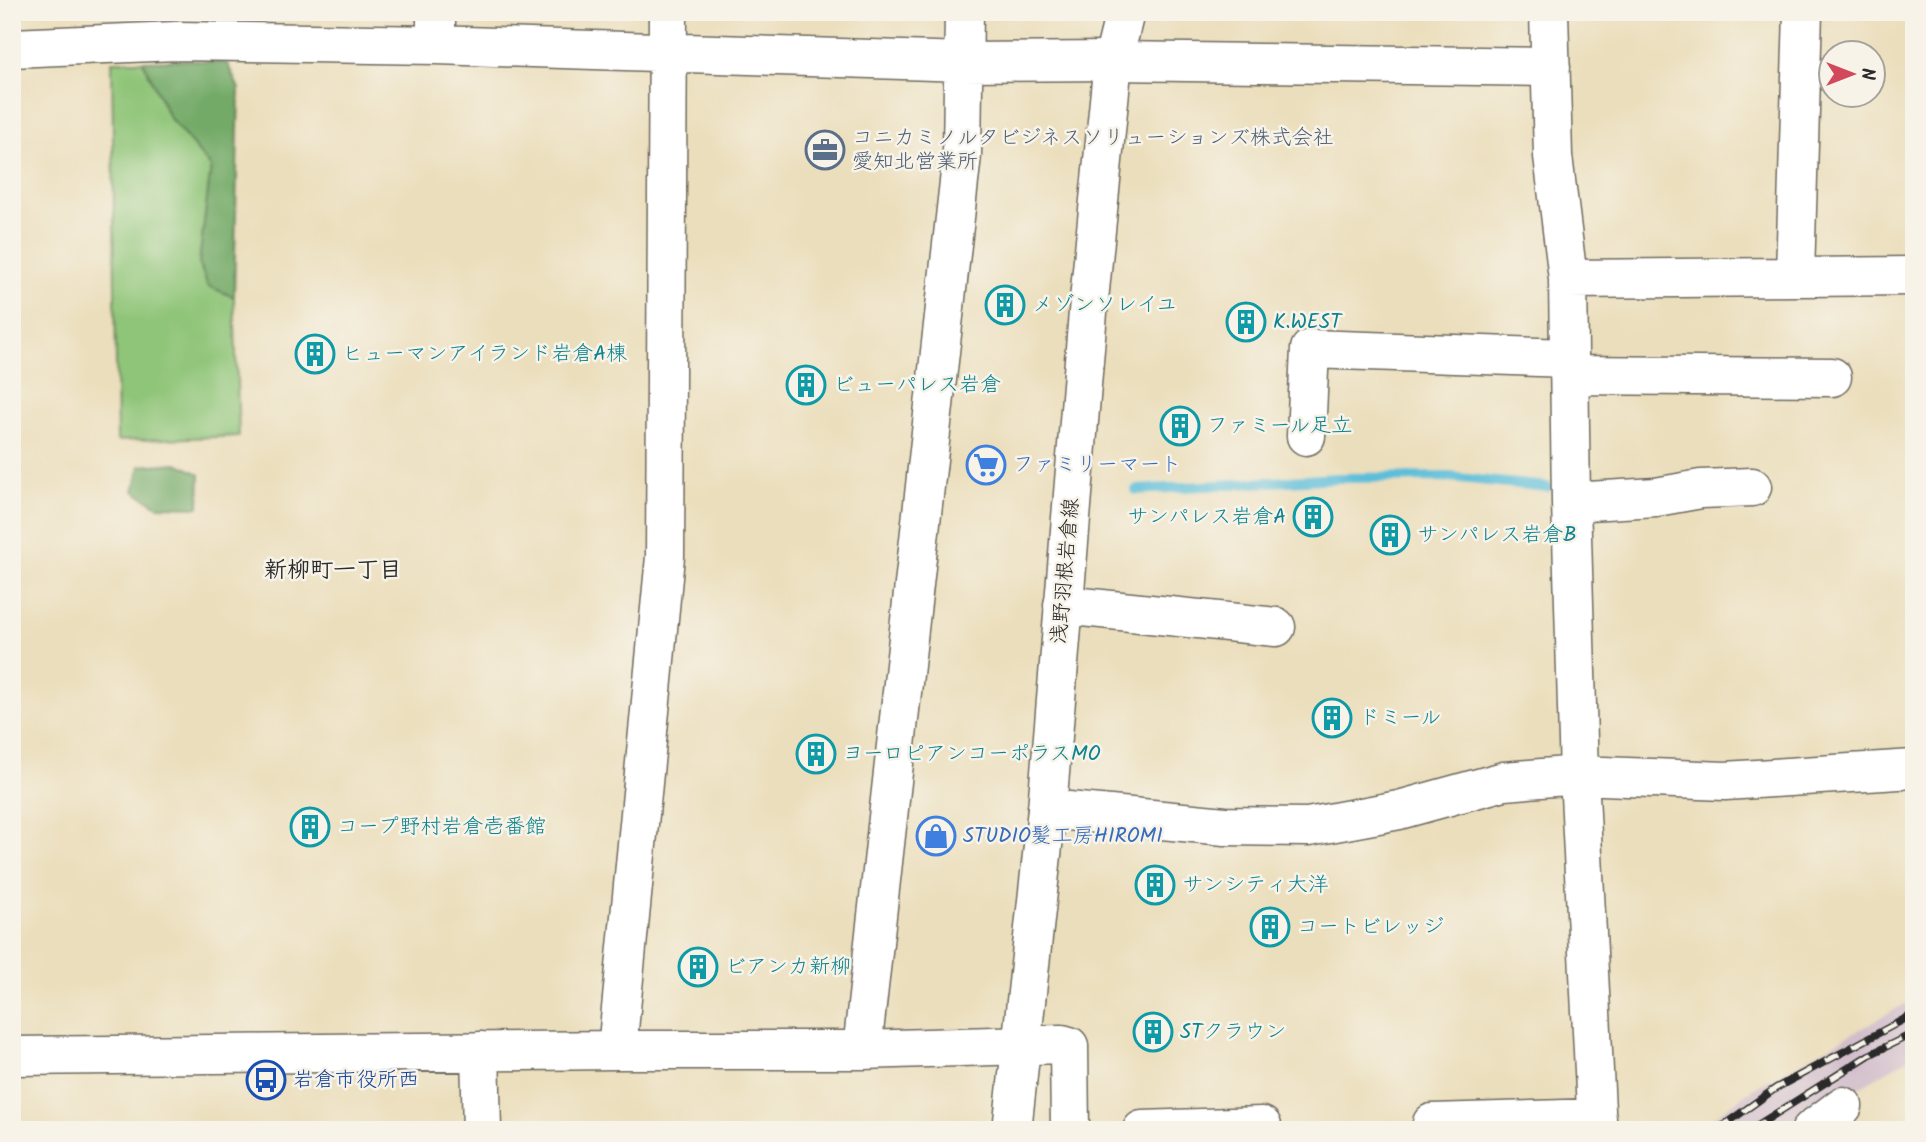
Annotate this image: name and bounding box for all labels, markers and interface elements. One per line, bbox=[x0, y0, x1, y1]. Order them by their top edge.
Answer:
north arrow bbox=[1818, 38, 1888, 108]
text: N bbox=[1852, 68, 1882, 80]
place label: コニカミノルタビジネスソリューションズ株式会社 愛知北営業所 bbox=[852, 122, 1334, 179]
office icon: コニカミノルタビジネスソリューションズ株式会社 愛知北営業所 bbox=[804, 129, 846, 171]
building icon: メゾンソレイユ bbox=[984, 284, 1026, 326]
place label: メゾンソレイユ bbox=[1032, 289, 1177, 322]
building icon: K.WEST bbox=[1225, 301, 1267, 343]
place label: K.WEST bbox=[1273, 306, 1343, 339]
building icon: ヒューマンアイランド岩倉A棟 bbox=[294, 333, 336, 375]
place label: ヒューマンアイランド岩倉A棟 bbox=[342, 338, 627, 371]
building icon: ビューパレス岩倉 bbox=[785, 364, 827, 406]
place label: ビューパレス岩倉 bbox=[833, 369, 1001, 402]
building icon: ファミール足立 bbox=[1159, 405, 1201, 447]
place label: ファミール足立 bbox=[1207, 410, 1352, 443]
supermarket icon: ファミリーマート bbox=[965, 444, 1007, 486]
place label: ファミリーマート bbox=[1013, 449, 1181, 482]
street label: 浅野羽根岩倉線 bbox=[1043, 496, 1089, 646]
building icon: サンパレス岩倉A bbox=[1292, 496, 1334, 538]
place label: サンパレス岩倉A bbox=[1127, 501, 1286, 534]
building icon: サンパレス岩倉B bbox=[1369, 514, 1411, 556]
place label: サンパレス岩倉B bbox=[1417, 519, 1577, 552]
district label: 新柳町一丁目 bbox=[264, 553, 402, 589]
building icon: ドミール bbox=[1311, 697, 1353, 739]
place label: ドミール bbox=[1359, 702, 1441, 735]
building icon: ヨーロピアンコーポラスMO bbox=[795, 733, 837, 775]
place label: ヨーロピアンコーポラスMO bbox=[843, 738, 1101, 771]
building icon: コープ野村岩倉壱番館 bbox=[289, 806, 331, 848]
place label: コープ野村岩倉壱番館 bbox=[337, 811, 546, 844]
shop icon: STUDIO髪工房HIROMI bbox=[915, 815, 957, 857]
place label: STUDIO髪工房HIROMI bbox=[963, 820, 1163, 853]
building icon: サンシティ大洋 bbox=[1134, 864, 1176, 906]
place label: サンシティ大洋 bbox=[1182, 869, 1329, 902]
building icon: コートビレッジ bbox=[1249, 906, 1291, 948]
place label: コートビレッジ bbox=[1297, 911, 1444, 944]
building icon: ビアンカ新柳 bbox=[677, 946, 719, 988]
place label: ビアンカ新柳 bbox=[725, 951, 851, 984]
building icon: STクラウン bbox=[1132, 1011, 1174, 1053]
place label: STクラウン bbox=[1180, 1016, 1286, 1049]
bus stop icon: 岩倉市役所西 bbox=[245, 1059, 287, 1101]
place label: 岩倉市役所西 bbox=[293, 1064, 419, 1097]

